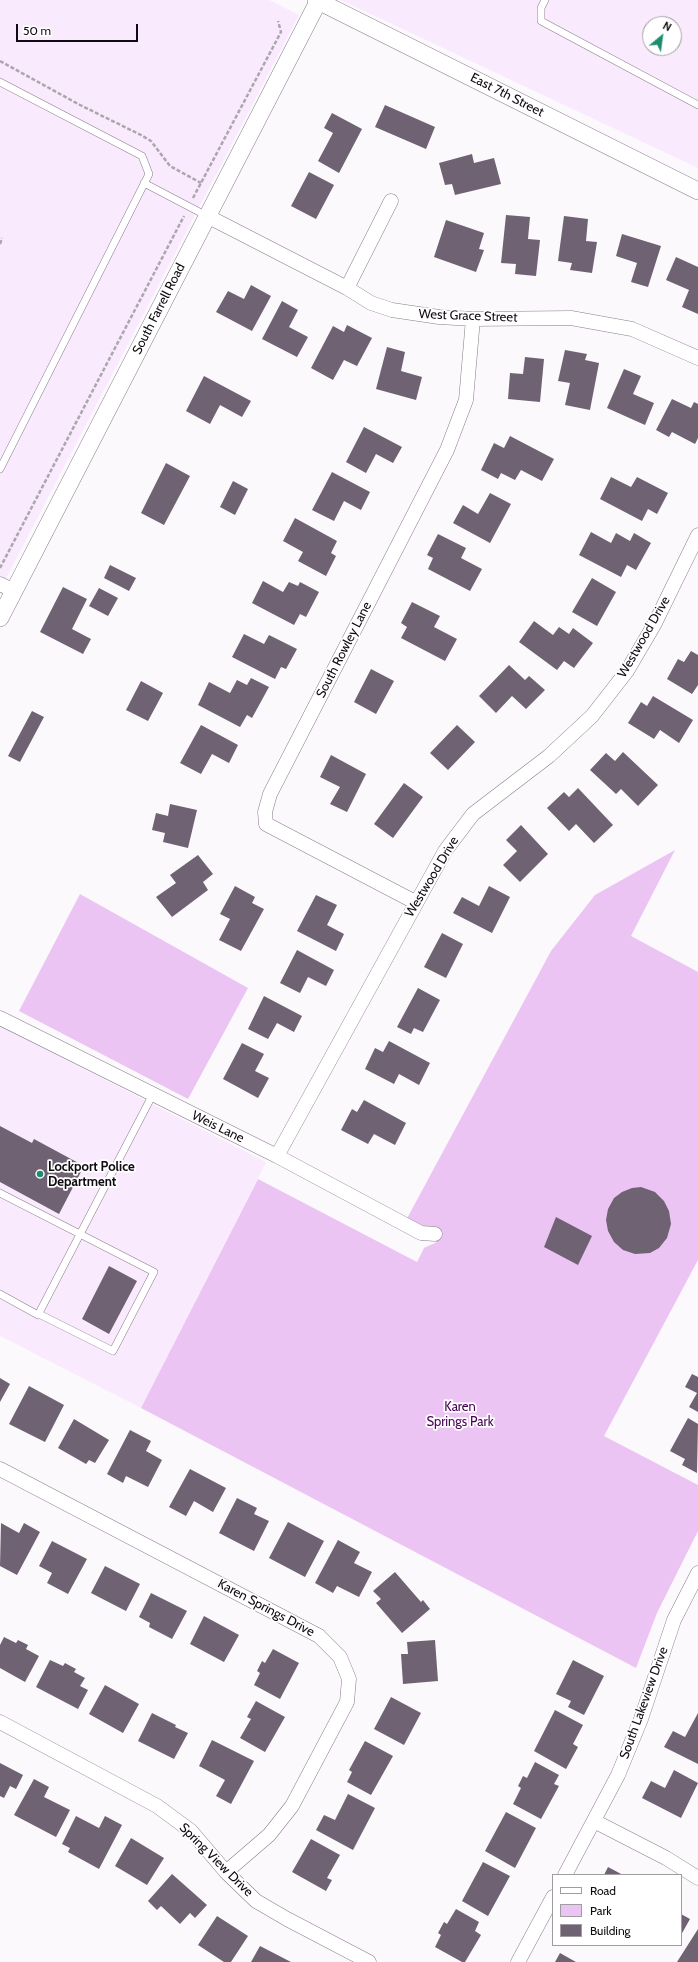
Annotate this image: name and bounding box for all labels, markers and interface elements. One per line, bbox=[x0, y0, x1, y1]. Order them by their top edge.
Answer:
scale bar bbox=[18, 16, 140, 42]
north arrow bbox=[642, 16, 682, 56]
text: N bbox=[661, 18, 674, 34]
text: 50 m bbox=[23, 23, 51, 38]
street label: East 7th Street bbox=[468, 70, 546, 120]
street label: South Farrell Road bbox=[129, 261, 189, 357]
street label: West Grace Street bbox=[418, 306, 518, 326]
street label: Westwood Drive bbox=[614, 594, 674, 680]
street label: South Rowley Lane bbox=[313, 599, 375, 701]
street label: Westwood Drive bbox=[402, 834, 462, 920]
street label: Weis Lane bbox=[189, 1108, 247, 1146]
place label: Lockport Police Department bbox=[48, 1159, 135, 1190]
marker: Lockport Police Department bbox=[35, 1169, 45, 1179]
park label: Karen Springs Park bbox=[426, 1399, 494, 1430]
street label: Karen Springs Drive bbox=[215, 1576, 317, 1640]
street label: South Lakeview Drive bbox=[616, 1645, 672, 1761]
street label: Spring View Drive bbox=[176, 1820, 256, 1900]
legend bbox=[552, 1874, 682, 1946]
text: Road bbox=[590, 1883, 616, 1898]
text: Park bbox=[590, 1903, 612, 1918]
text: Building bbox=[590, 1923, 631, 1938]

